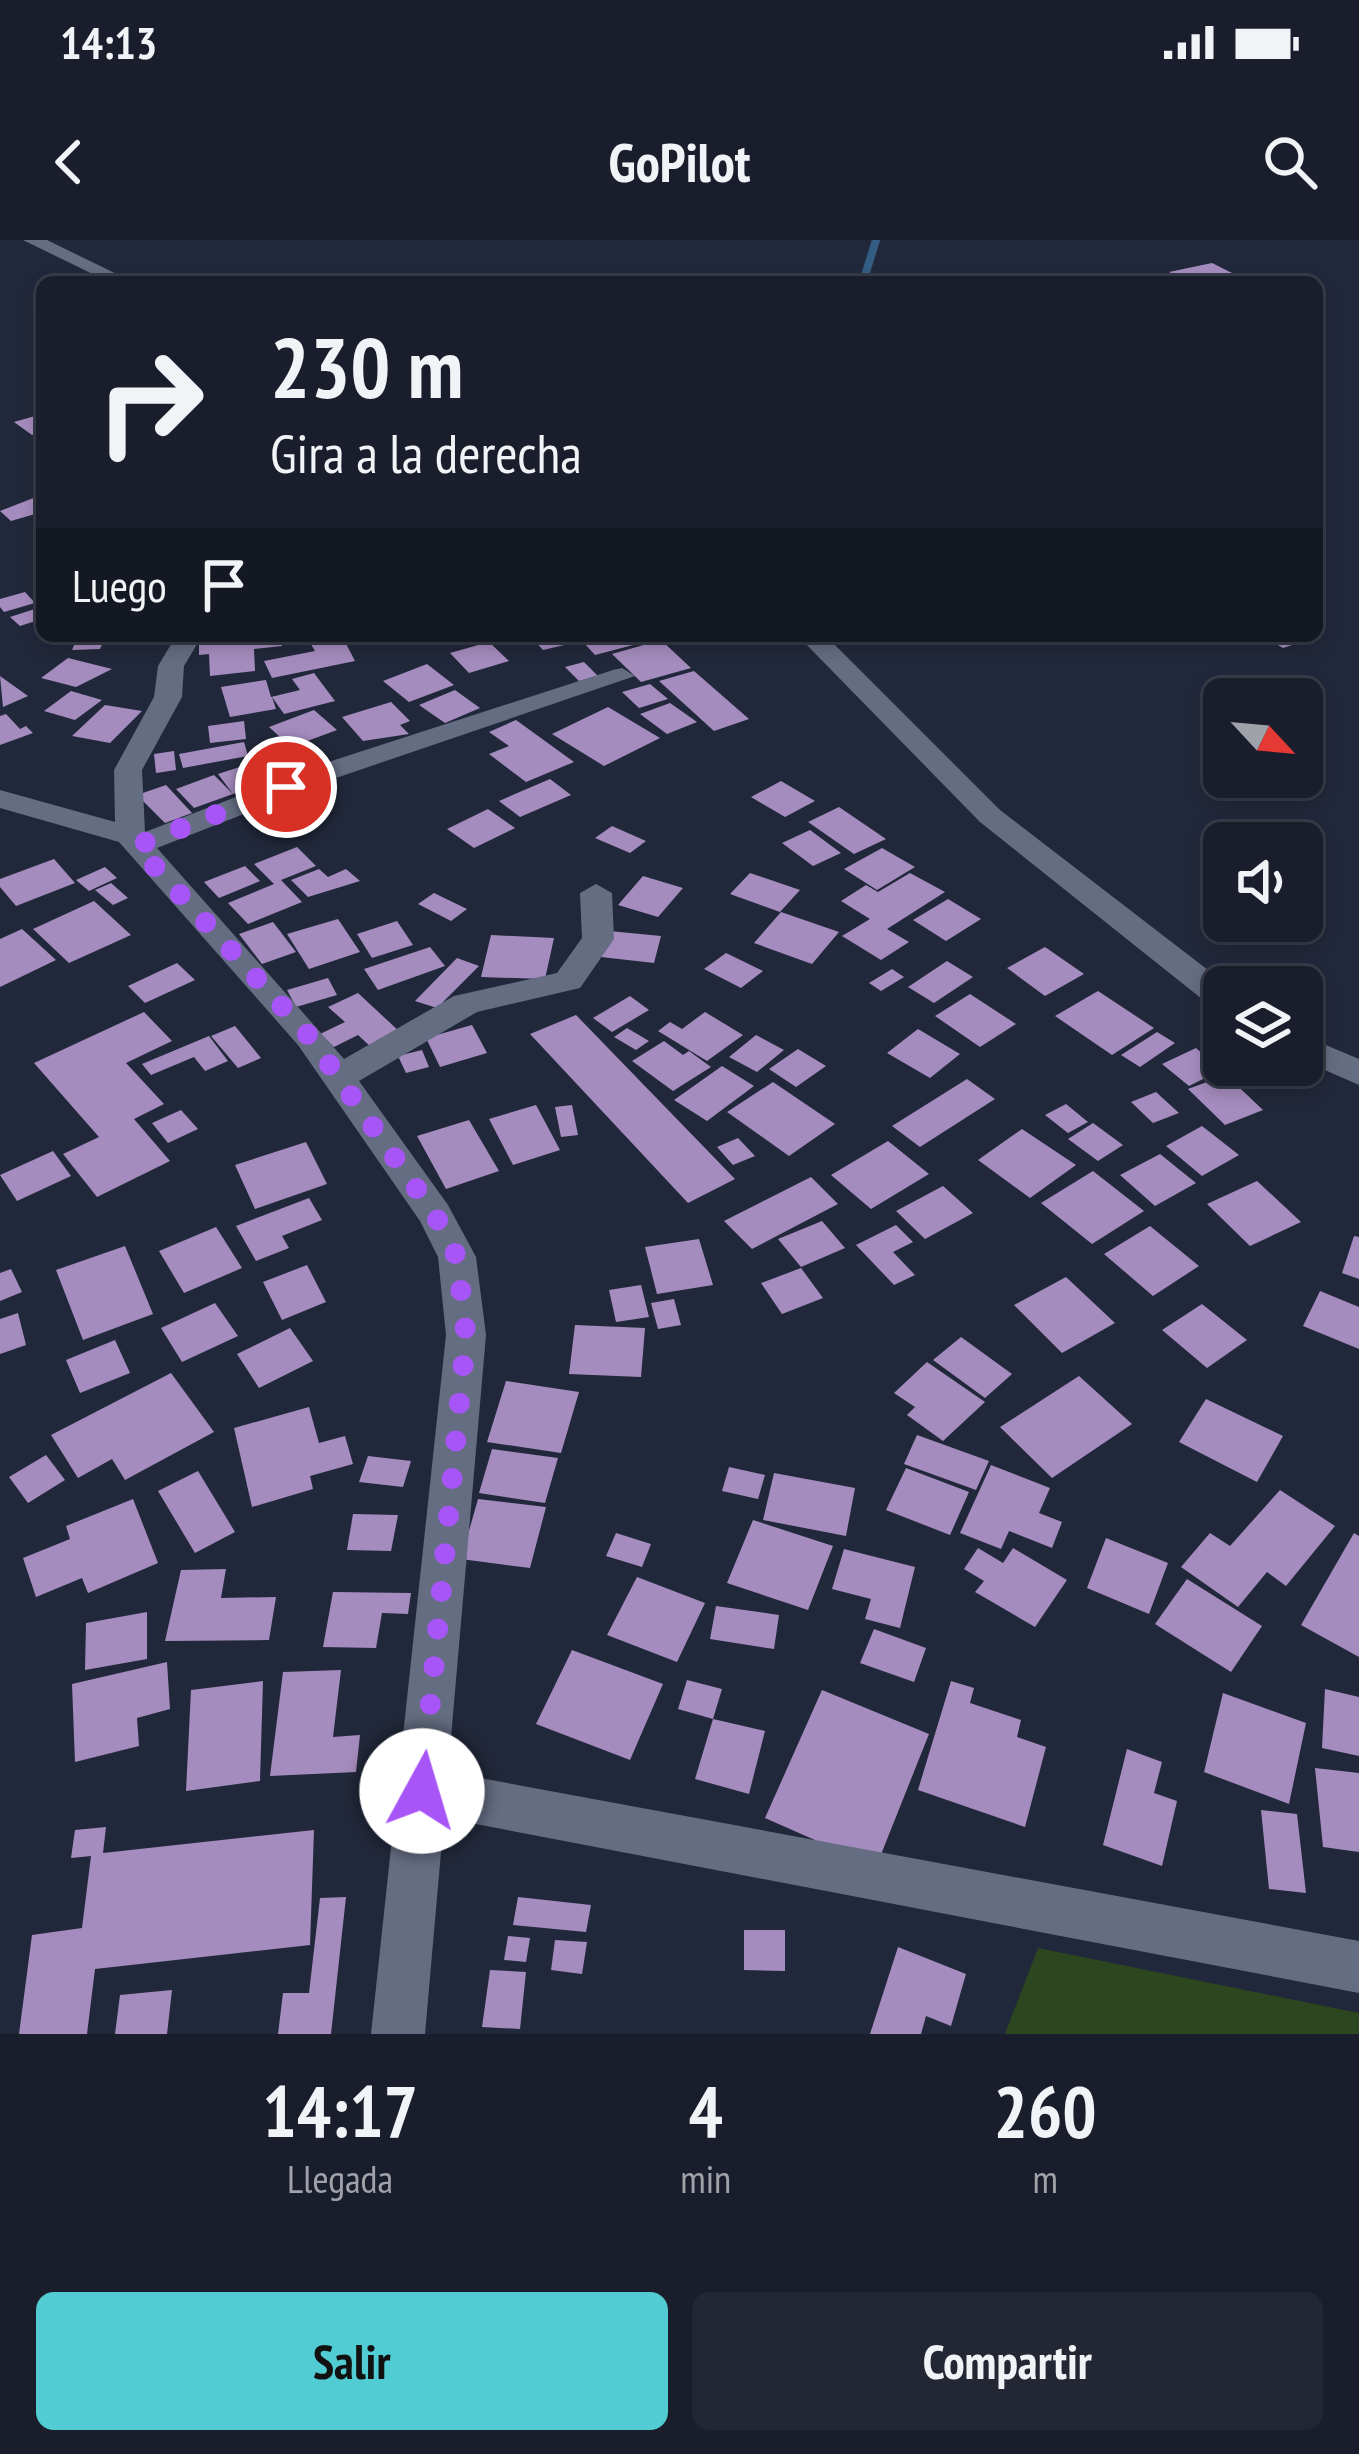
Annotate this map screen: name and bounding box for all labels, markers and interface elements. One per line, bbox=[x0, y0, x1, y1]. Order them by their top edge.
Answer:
text: 14:13 bbox=[60, 13, 157, 71]
text: GoPilot bbox=[609, 127, 750, 197]
icon: back bbox=[36, 129, 102, 195]
icon: search bbox=[1257, 129, 1323, 195]
text: 230 m bbox=[270, 312, 463, 421]
icon: right bbox=[72, 324, 228, 480]
text: Gira a la derecha bbox=[270, 418, 582, 488]
icon: arrive bbox=[191, 552, 257, 618]
text: Luego bbox=[72, 556, 167, 614]
north arrow bbox=[1203, 678, 1323, 798]
map controls bbox=[1203, 678, 1323, 1086]
pin bbox=[235, 736, 337, 838]
icon: arrive bbox=[253, 754, 319, 820]
button: sound bbox=[1203, 822, 1323, 942]
button: layers bbox=[1203, 966, 1323, 1086]
position arrow bbox=[359, 1728, 485, 1854]
text: 14:17 bbox=[262, 2064, 418, 2157]
text: 4 bbox=[689, 2064, 723, 2157]
text: 260 bbox=[993, 2064, 1097, 2157]
text: Llegada bbox=[287, 2153, 393, 2204]
text: min bbox=[680, 2153, 731, 2204]
text: m bbox=[1032, 2153, 1058, 2204]
button: Salir bbox=[36, 2292, 668, 2430]
button: Compartir bbox=[692, 2292, 1323, 2430]

